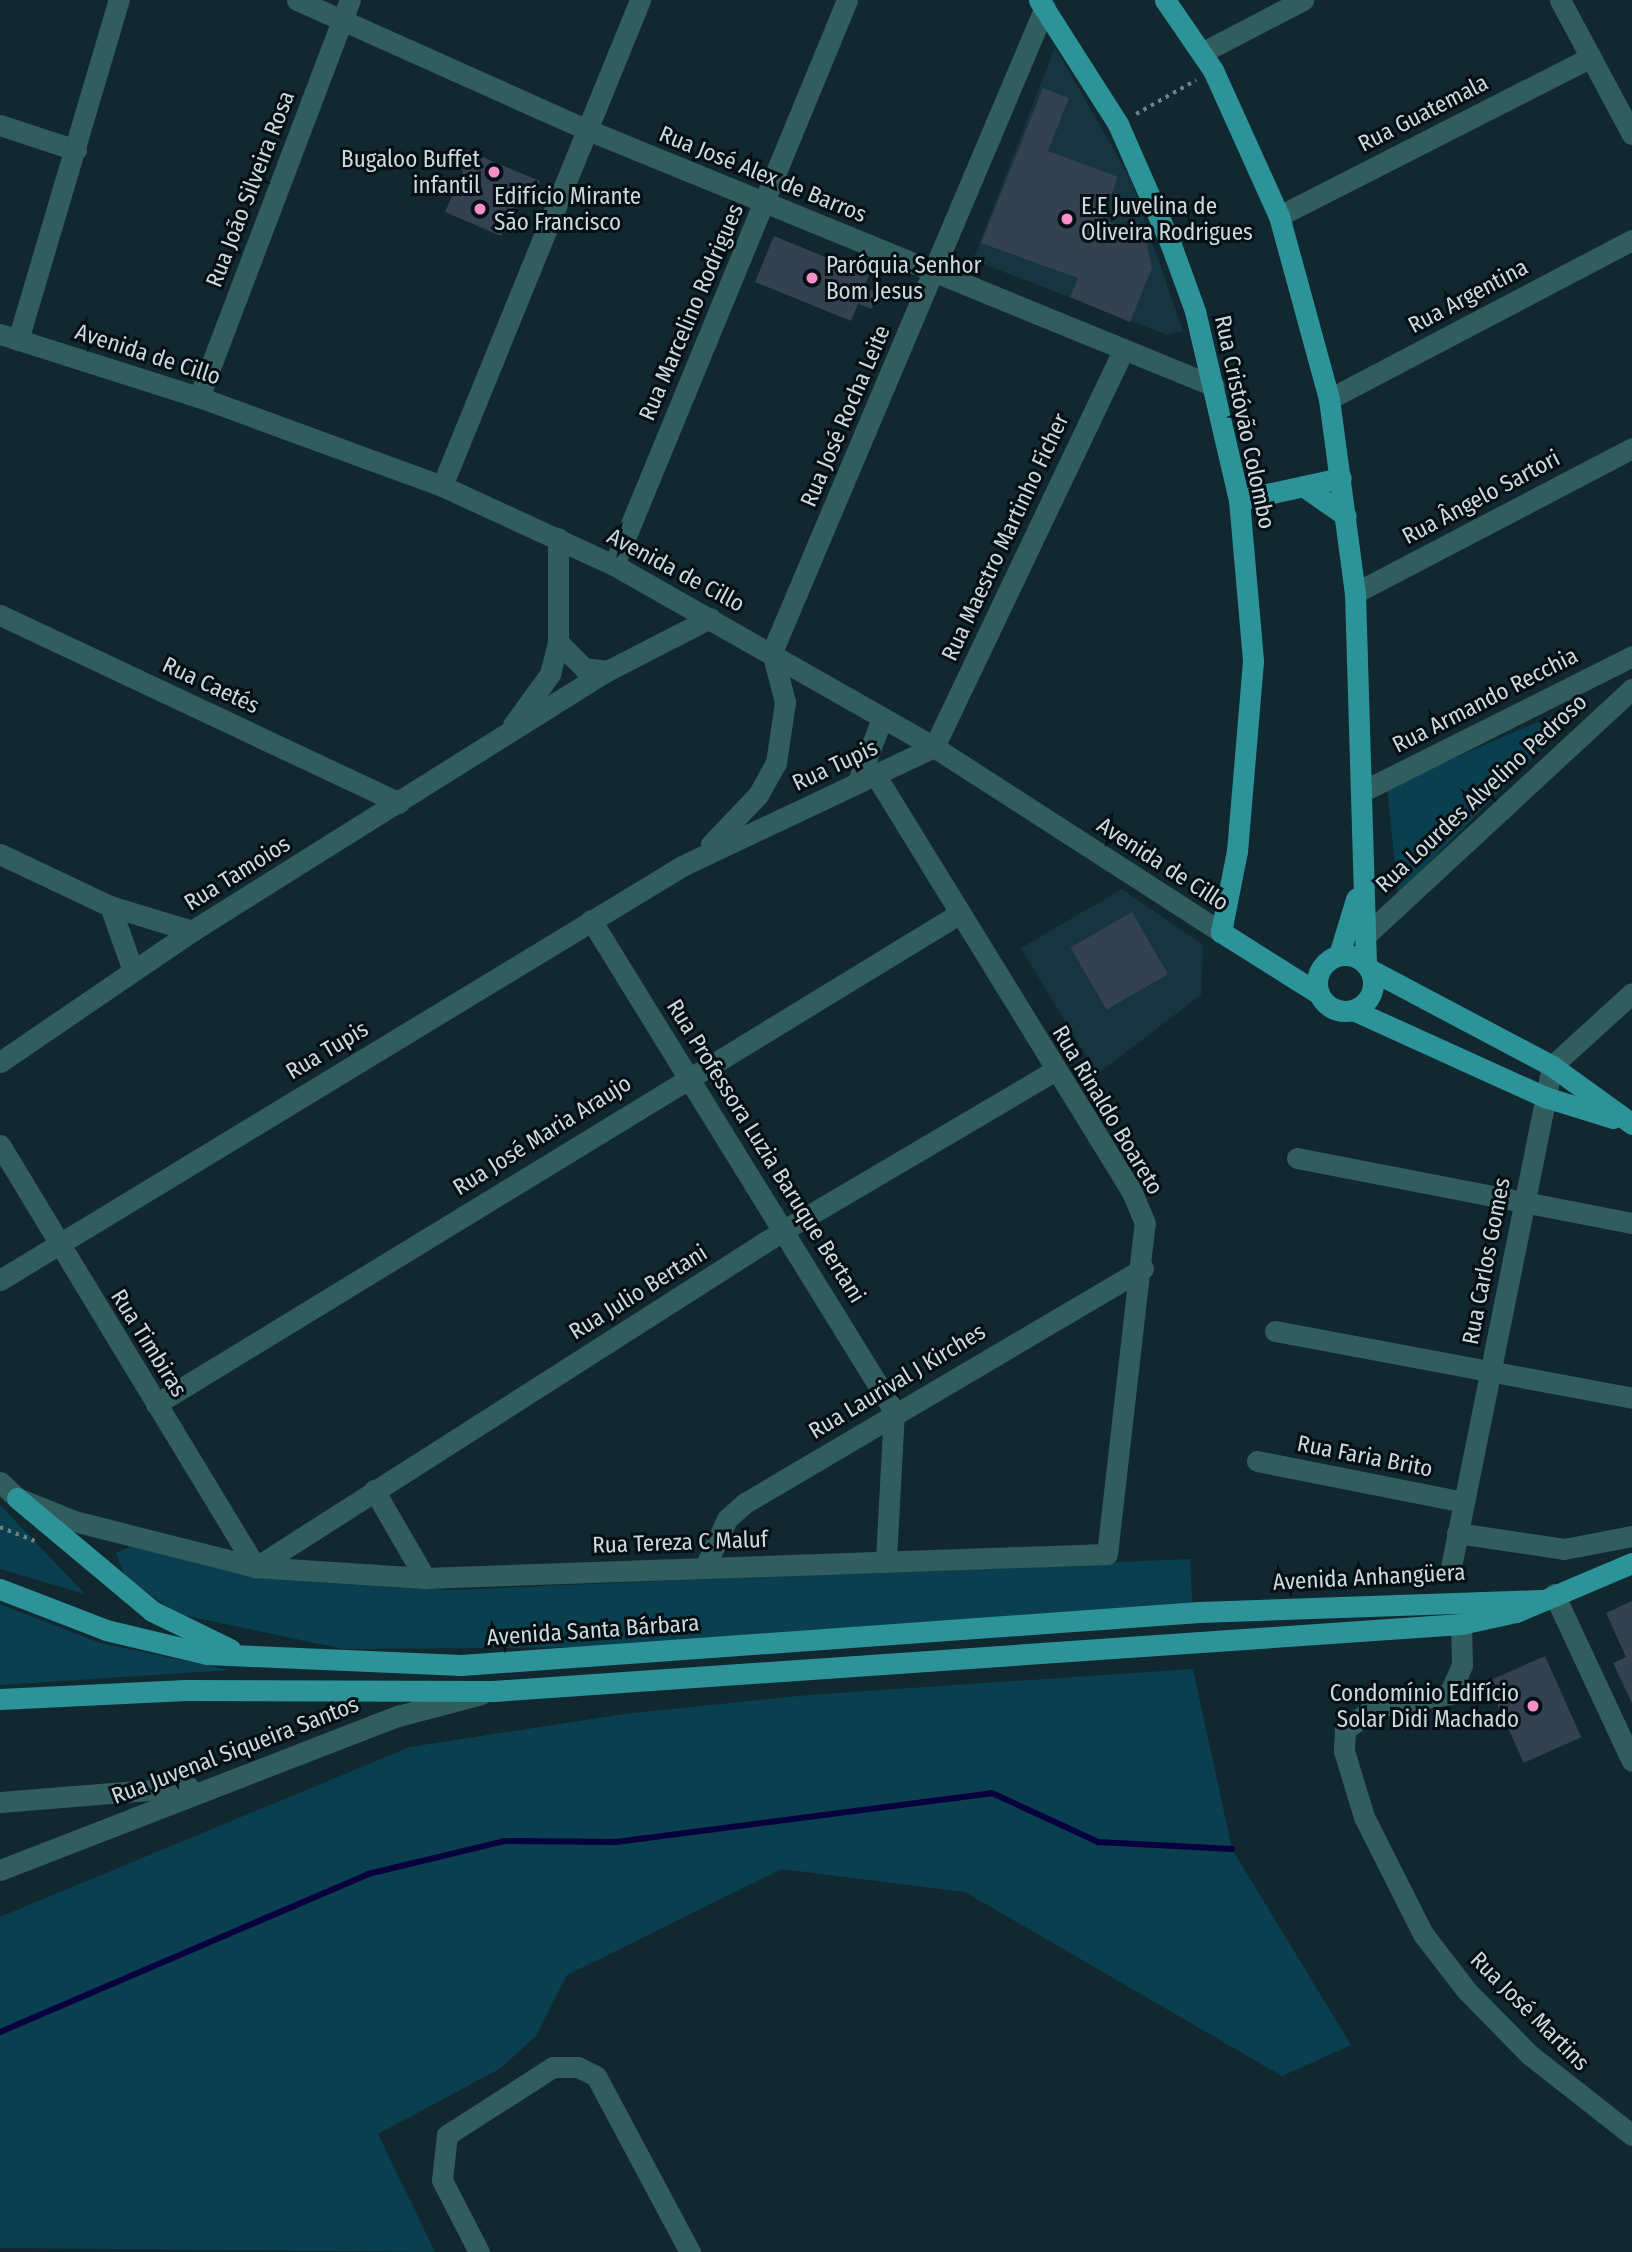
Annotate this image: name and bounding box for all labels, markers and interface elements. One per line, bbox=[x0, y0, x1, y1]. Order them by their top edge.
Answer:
street label: Rua Guatemala bbox=[1353, 68, 1493, 158]
street label: Rua João Silveira Rosa bbox=[200, 87, 300, 291]
street label: Rua José Alex de Barros bbox=[655, 120, 871, 228]
place label: Bugaloo Buffet infantil bbox=[341, 145, 480, 199]
marker: Bugaloo Buffet infantil bbox=[486, 164, 502, 180]
place label: Edifício Mirante São Francisco bbox=[494, 182, 641, 236]
place label: E.E Juvelina de Oliveira Rodrigues bbox=[1081, 192, 1253, 246]
street label: Rua Marcelino Rodrigues bbox=[633, 199, 749, 425]
marker: Edifício Mirante São Francisco bbox=[472, 201, 488, 217]
marker: E.E Juvelina de Oliveira Rodrigues bbox=[1059, 211, 1075, 227]
place label: Paróquia Senhor Bom Jesus bbox=[826, 251, 982, 305]
street label: Rua Argentina bbox=[1403, 253, 1533, 339]
marker: Paróquia Senhor Bom Jesus bbox=[804, 270, 820, 286]
street label: Rua Cristóvão Colombo bbox=[1209, 313, 1281, 531]
street label: Avenida de Cillo bbox=[72, 318, 224, 390]
street label: Rua José Rocha Leite bbox=[794, 321, 896, 511]
street label: Rua Maestro Martinho Ficher bbox=[936, 409, 1074, 665]
street label: Rua Ângelo Sartori bbox=[1397, 444, 1565, 550]
street label: Avenida de Cillo bbox=[603, 522, 749, 618]
street label: Rua Armando Recchia bbox=[1388, 641, 1582, 759]
street label: Rua Caetés bbox=[158, 651, 264, 719]
street label: Rua Lourdes Alvelino Pedroso bbox=[1370, 688, 1592, 898]
street label: Rua Tupis bbox=[788, 733, 882, 797]
street label: Avenida de Cillo bbox=[1092, 811, 1234, 917]
street label: Rua Tamoios bbox=[179, 830, 295, 916]
street label: Rua Professora Luzia Baruque Bertani bbox=[661, 994, 871, 1308]
street label: Rua Tupis bbox=[281, 1015, 373, 1085]
street label: Rua Rinaldo Boareto bbox=[1047, 1020, 1169, 1200]
street label: Rua José Maria Araujo bbox=[448, 1069, 636, 1201]
street label: Rua Carlos Gomes bbox=[1456, 1175, 1516, 1347]
street label: Rua Julio Bertani bbox=[564, 1239, 712, 1345]
street label: Rua Timbiras bbox=[105, 1284, 193, 1402]
street label: Rua Laurival J Kirches bbox=[804, 1317, 990, 1445]
street label: Rua Faria Brito bbox=[1295, 1429, 1435, 1483]
street label: Rua Tereza C Maluf bbox=[592, 1525, 768, 1559]
street label: Avenida Anhangüera bbox=[1272, 1558, 1466, 1596]
street label: Avenida Santa Bárbara bbox=[486, 1609, 700, 1651]
place label: Condomínio Edifício Solar Didi Machado bbox=[1330, 1679, 1519, 1733]
street label: Rua Juvenal Siqueira Santos bbox=[108, 1690, 362, 1810]
marker: Condomínio Edifício Solar Didi Machado bbox=[1525, 1698, 1541, 1714]
street label: Rua José Martins bbox=[1465, 1946, 1595, 2076]

